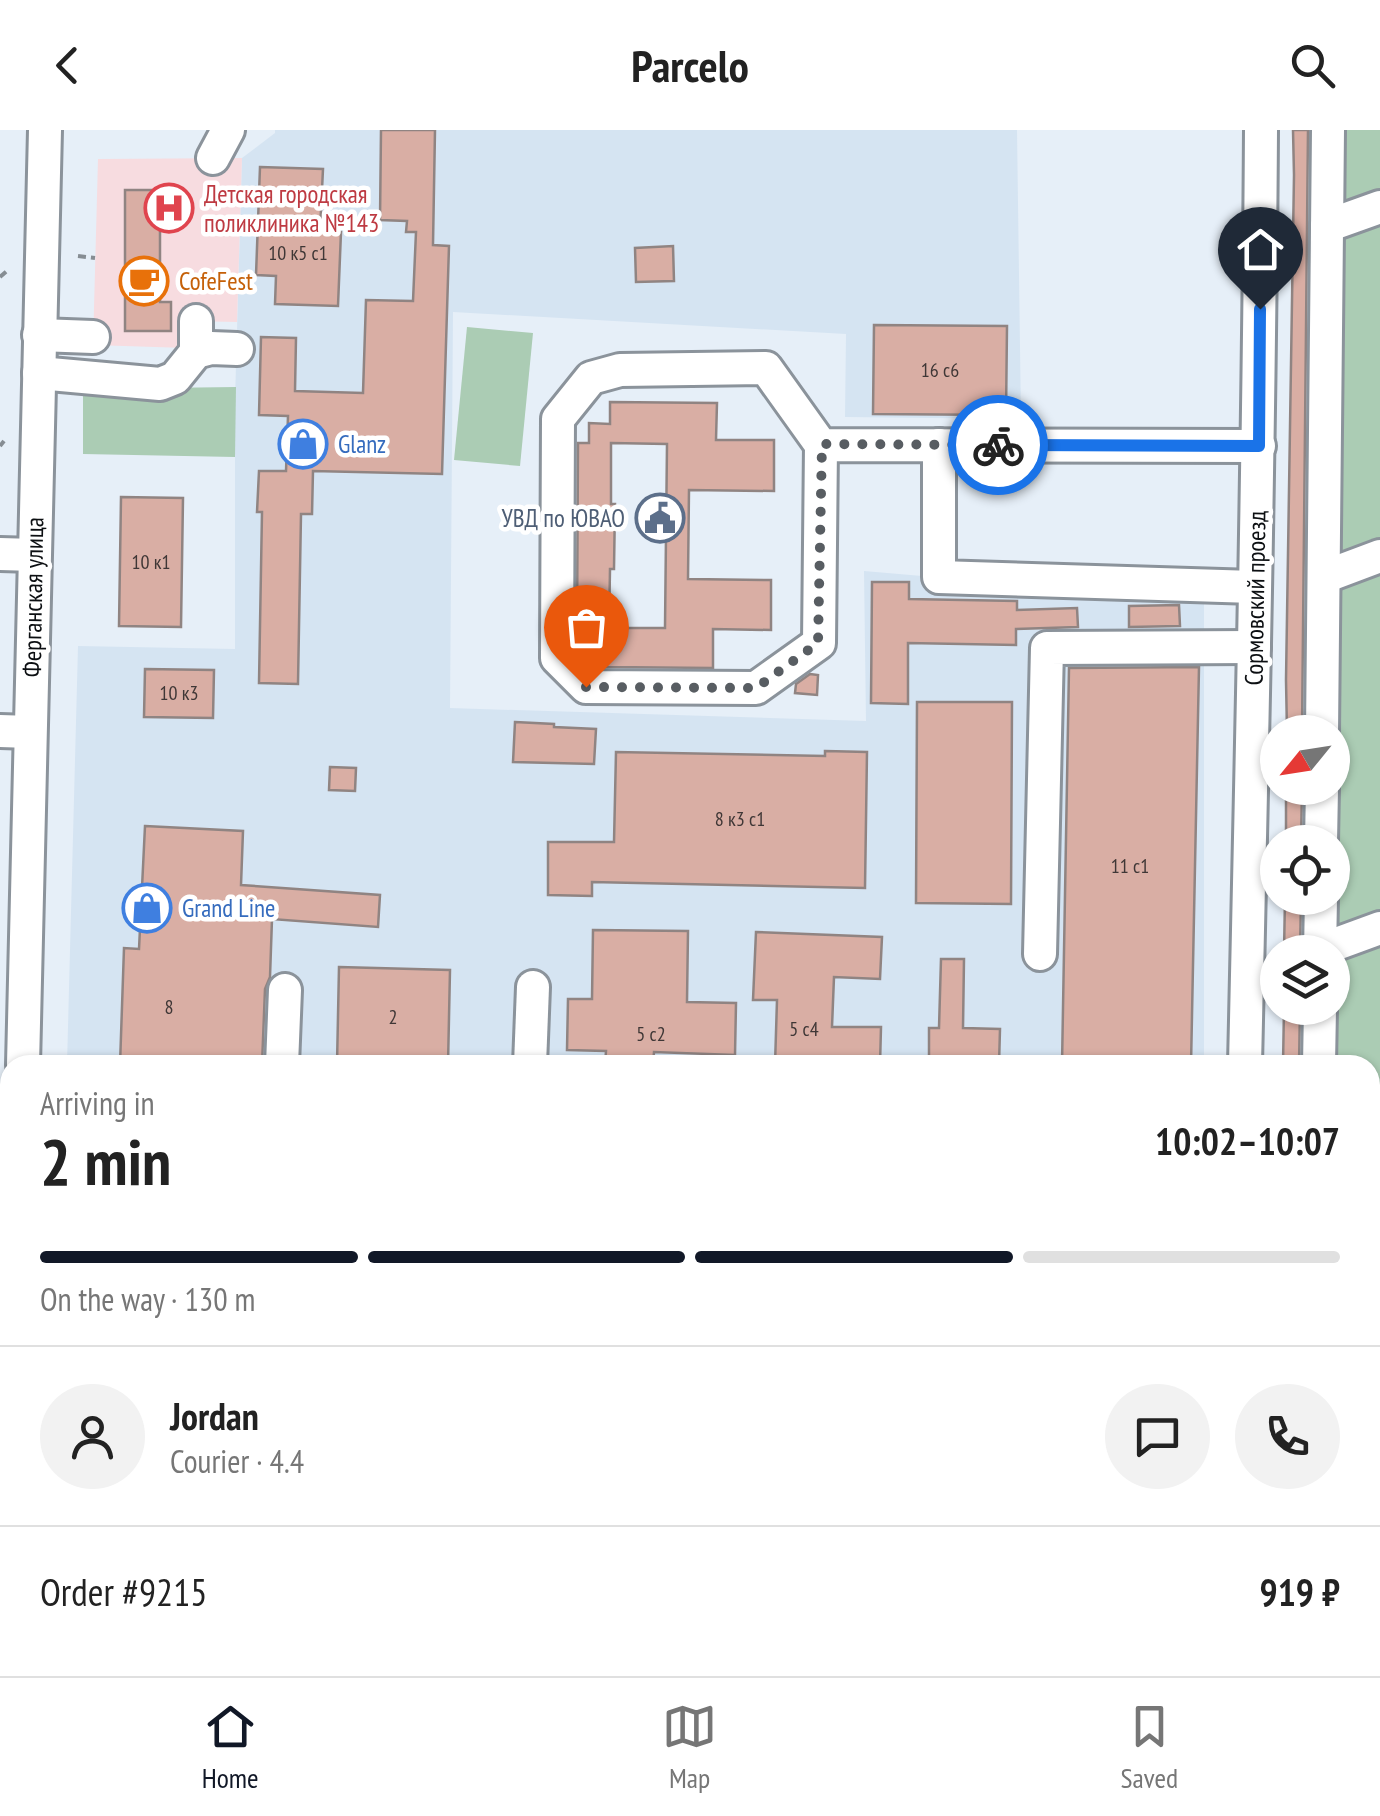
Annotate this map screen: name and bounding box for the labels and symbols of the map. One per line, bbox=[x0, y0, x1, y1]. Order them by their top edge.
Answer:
place label: Детская городская поликлиника №143 bbox=[204, 178, 379, 239]
hospital icon: Детская городская поликлиника №143 bbox=[143, 182, 195, 234]
pin bbox=[1218, 207, 1303, 310]
house number: 10 к5 с1 bbox=[268, 240, 328, 266]
cafe icon: CofeFest bbox=[118, 255, 170, 307]
place label: CofeFest bbox=[179, 265, 253, 297]
house number: 16 с6 bbox=[921, 357, 959, 383]
courier bbox=[948, 395, 1048, 495]
shop icon: Glanz bbox=[277, 418, 329, 470]
place label: Glanz bbox=[338, 428, 386, 460]
public building icon: УВД по ЮВАО bbox=[634, 492, 686, 544]
place label: УВД по ЮВАО bbox=[502, 502, 625, 534]
street label: Сормовский проезд bbox=[1237, 510, 1273, 686]
street label: Ферганская улица bbox=[16, 517, 50, 677]
house number: 10 к1 bbox=[132, 549, 170, 575]
pin bbox=[544, 585, 629, 688]
house number: 10 к3 bbox=[160, 680, 198, 706]
north arrow bbox=[1260, 715, 1350, 805]
house number: 8 к3 с1 bbox=[715, 806, 765, 832]
house number: 11 с1 bbox=[1111, 853, 1149, 879]
shop icon: Grand Line bbox=[121, 882, 173, 934]
place label: Grand Line bbox=[182, 892, 275, 924]
house number: 8 bbox=[165, 994, 174, 1020]
house number: 2 bbox=[389, 1004, 398, 1030]
house number: 5 с4 bbox=[789, 1016, 819, 1042]
house number: 5 с2 bbox=[636, 1021, 666, 1047]

